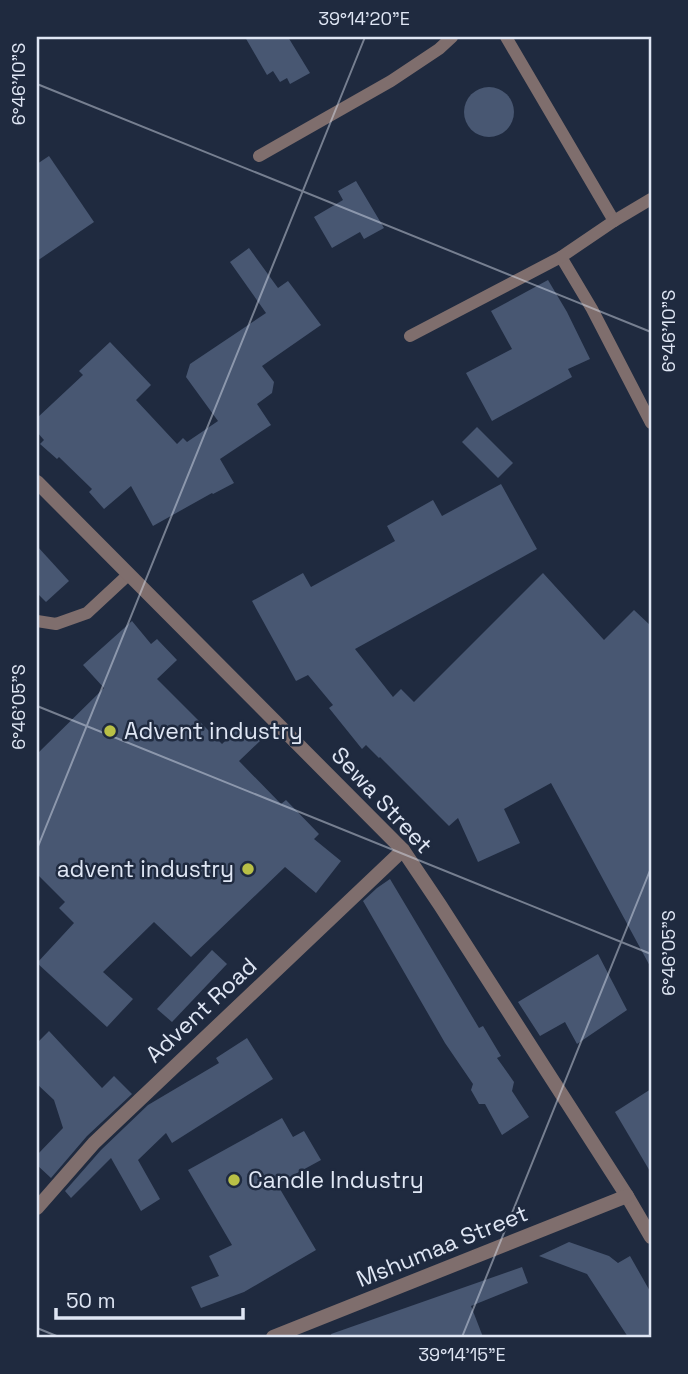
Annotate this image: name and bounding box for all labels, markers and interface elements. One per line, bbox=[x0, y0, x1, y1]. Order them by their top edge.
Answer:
text: 39°14'20"E bbox=[318, 7, 410, 30]
text: 6°46'10"S bbox=[7, 43, 30, 125]
text: 6°46'10"S bbox=[657, 290, 680, 372]
text: 6°46'05"S bbox=[7, 664, 30, 750]
place label: Advent industry bbox=[124, 716, 303, 746]
marker: Advent industry bbox=[102, 723, 118, 739]
street label: Sewa Street bbox=[325, 740, 439, 860]
place label: advent industry bbox=[57, 854, 234, 884]
marker: advent industry bbox=[240, 861, 256, 877]
text: 6°46'05"S bbox=[657, 910, 680, 996]
street label: Advent Road bbox=[139, 951, 263, 1069]
place label: Candle Industry bbox=[248, 1165, 424, 1195]
marker: Candle Industry bbox=[226, 1172, 242, 1188]
street label: Mshumaa Street bbox=[352, 1198, 532, 1294]
scale bar bbox=[56, 1276, 243, 1320]
text: 50 m bbox=[66, 1287, 116, 1314]
text: 39°14'15"E bbox=[418, 1343, 506, 1366]

